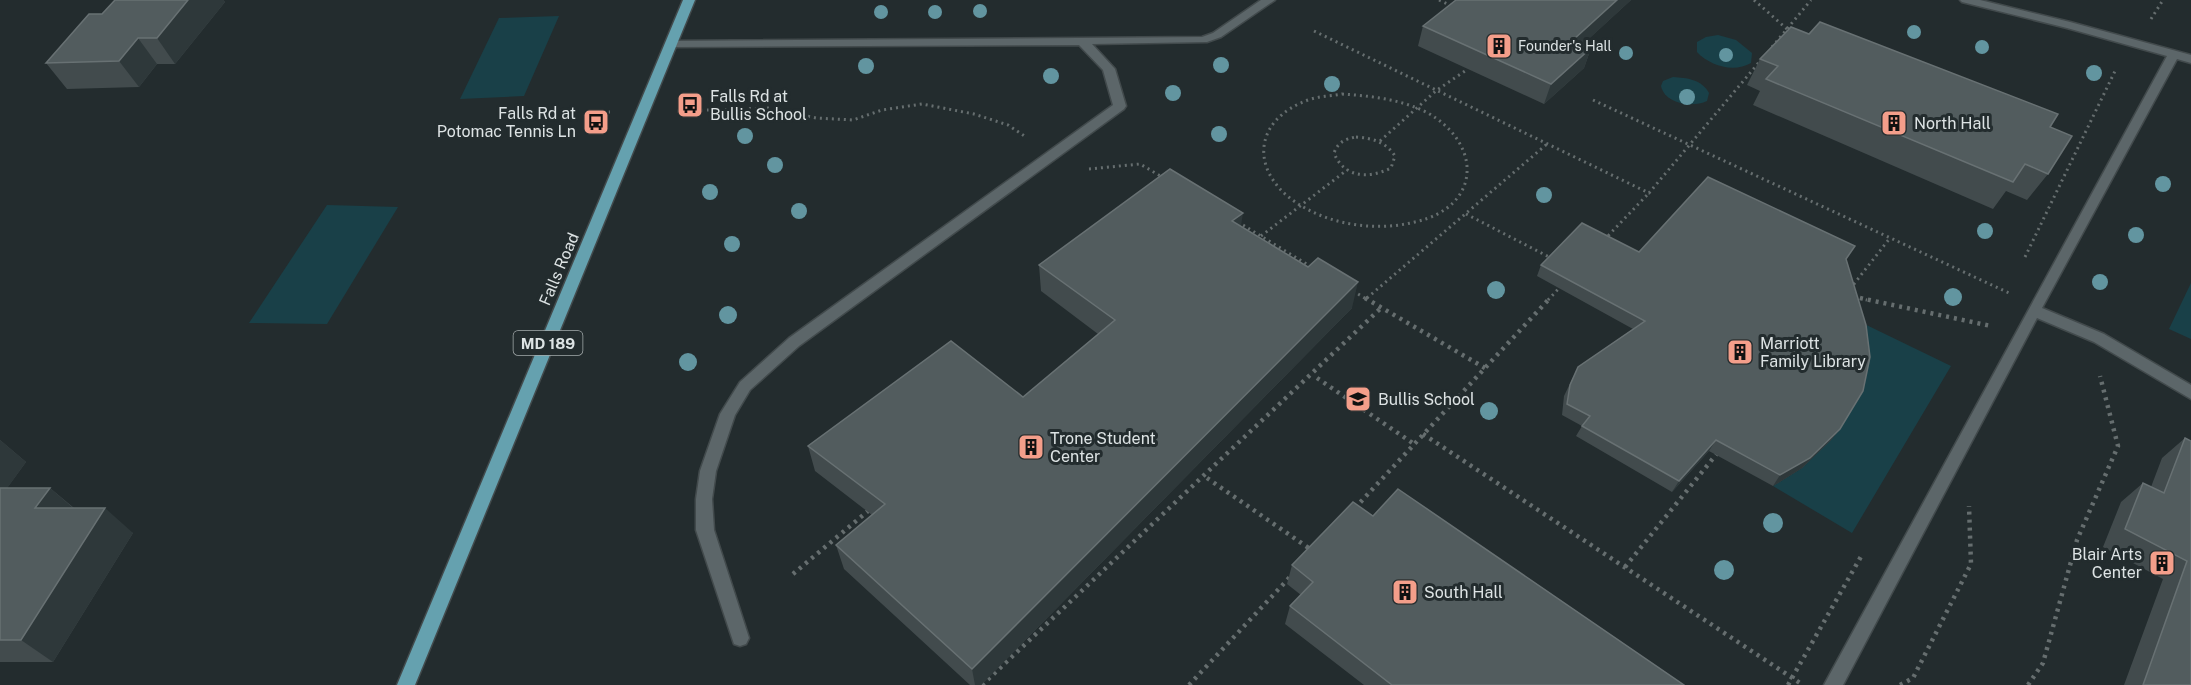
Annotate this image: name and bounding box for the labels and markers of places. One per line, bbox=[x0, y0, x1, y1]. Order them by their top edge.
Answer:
building icon: Founder's Hall bbox=[1484, 31, 1514, 61]
place label: Founder's Hall bbox=[1518, 38, 1612, 54]
place label: Falls Rd at Bullis School bbox=[710, 87, 807, 124]
bus stop icon: Falls Rd at Bullis School bbox=[675, 90, 705, 120]
place label: Falls Rd at Potomac Tennis Ln bbox=[437, 104, 576, 141]
bus stop icon: Falls Rd at Potomac Tennis Ln bbox=[581, 107, 611, 137]
building icon: North Hall bbox=[1879, 108, 1909, 138]
place label: North Hall bbox=[1914, 114, 1991, 133]
place label: Marriott Family Library bbox=[1760, 334, 1866, 371]
building icon: Marriott Family Library bbox=[1725, 337, 1755, 367]
school or university icon: Bullis School bbox=[1343, 384, 1373, 414]
place label: Bullis School bbox=[1378, 390, 1475, 409]
place label: Trone Student Center bbox=[1050, 429, 1156, 466]
building icon: Trone Student Center bbox=[1016, 432, 1046, 462]
place label: Blair Arts Center bbox=[2072, 545, 2142, 582]
building icon: Blair Arts Center bbox=[2147, 548, 2177, 578]
building icon: South Hall bbox=[1390, 577, 1420, 607]
place label: South Hall bbox=[1424, 583, 1503, 602]

